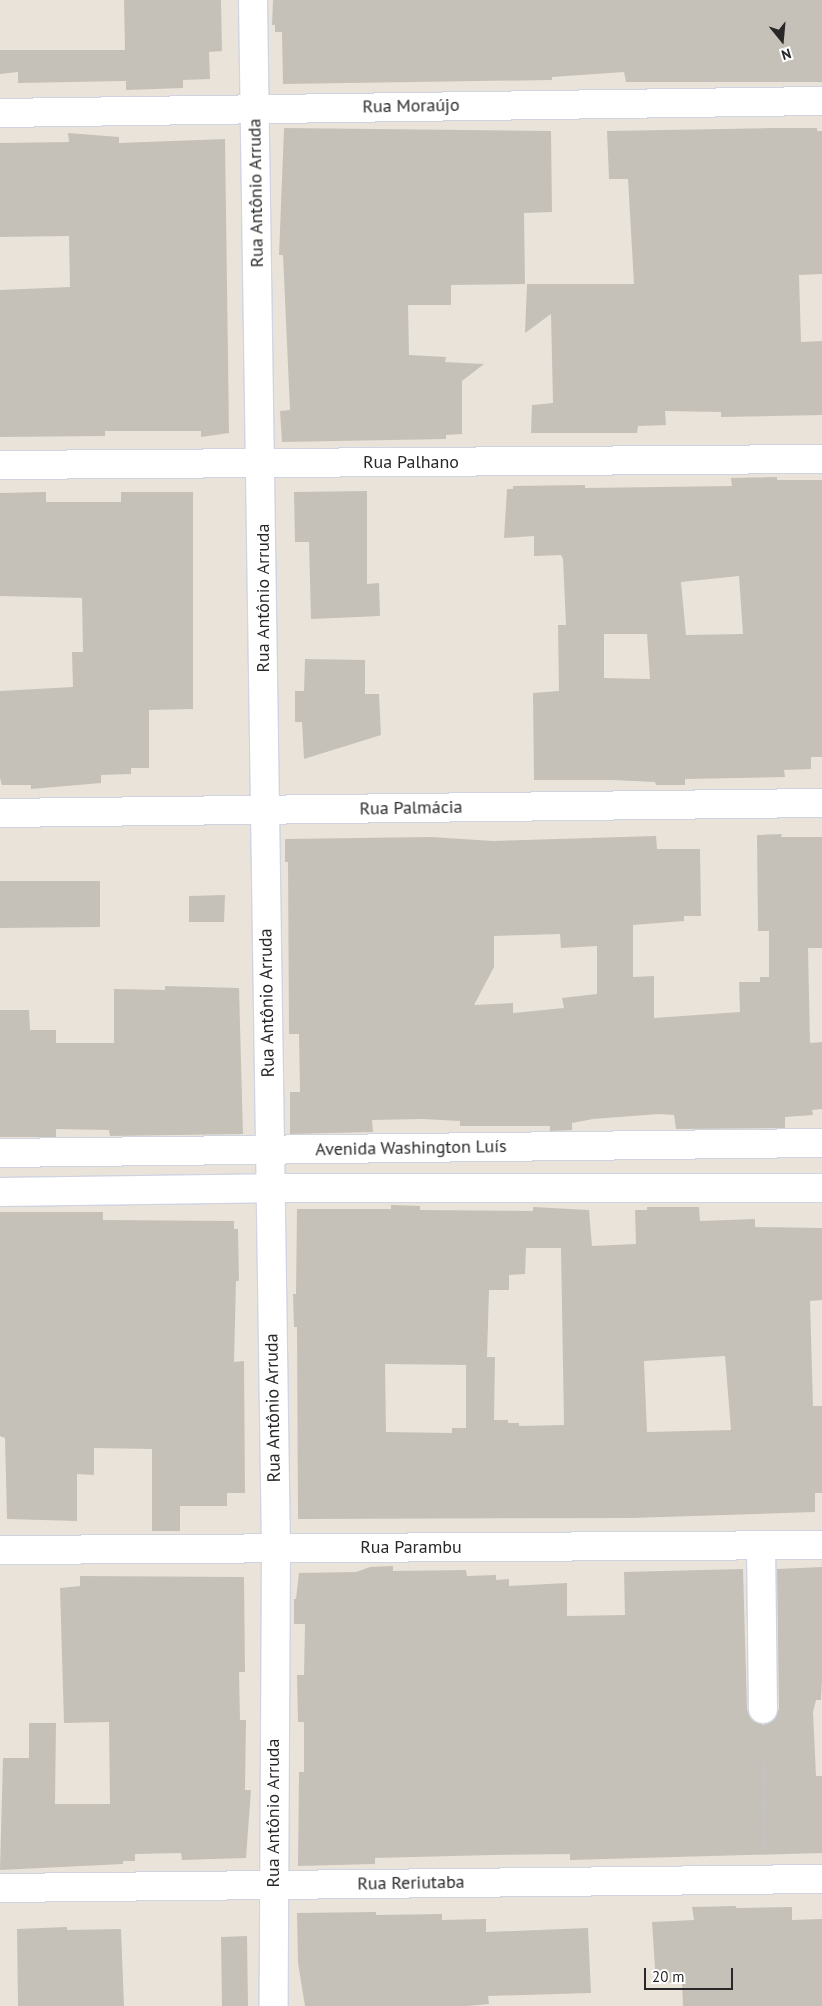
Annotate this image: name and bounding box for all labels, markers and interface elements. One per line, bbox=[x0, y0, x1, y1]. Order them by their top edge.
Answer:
north arrow bbox=[757, 15, 807, 65]
text: N bbox=[779, 44, 793, 64]
street label: Rua Moraújo bbox=[362, 94, 460, 118]
street label: Rua Antônio Arruda bbox=[244, 118, 268, 268]
street label: Rua Palhano bbox=[363, 451, 459, 473]
street label: Rua Antônio Arruda bbox=[252, 523, 274, 673]
street label: Rua Palmácia bbox=[359, 796, 463, 820]
street label: Rua Antônio Arruda bbox=[255, 928, 279, 1078]
street label: Avenida Washington Luís bbox=[315, 1136, 507, 1160]
street label: Rua Antônio Arruda bbox=[261, 1333, 285, 1483]
street label: Rua Parambu bbox=[360, 1536, 462, 1558]
street label: Rua Antônio Arruda bbox=[262, 1738, 284, 1888]
street label: Rua Reriutaba bbox=[357, 1871, 465, 1895]
scale bar bbox=[647, 1958, 736, 1990]
text: 20 m bbox=[652, 1967, 685, 1986]

